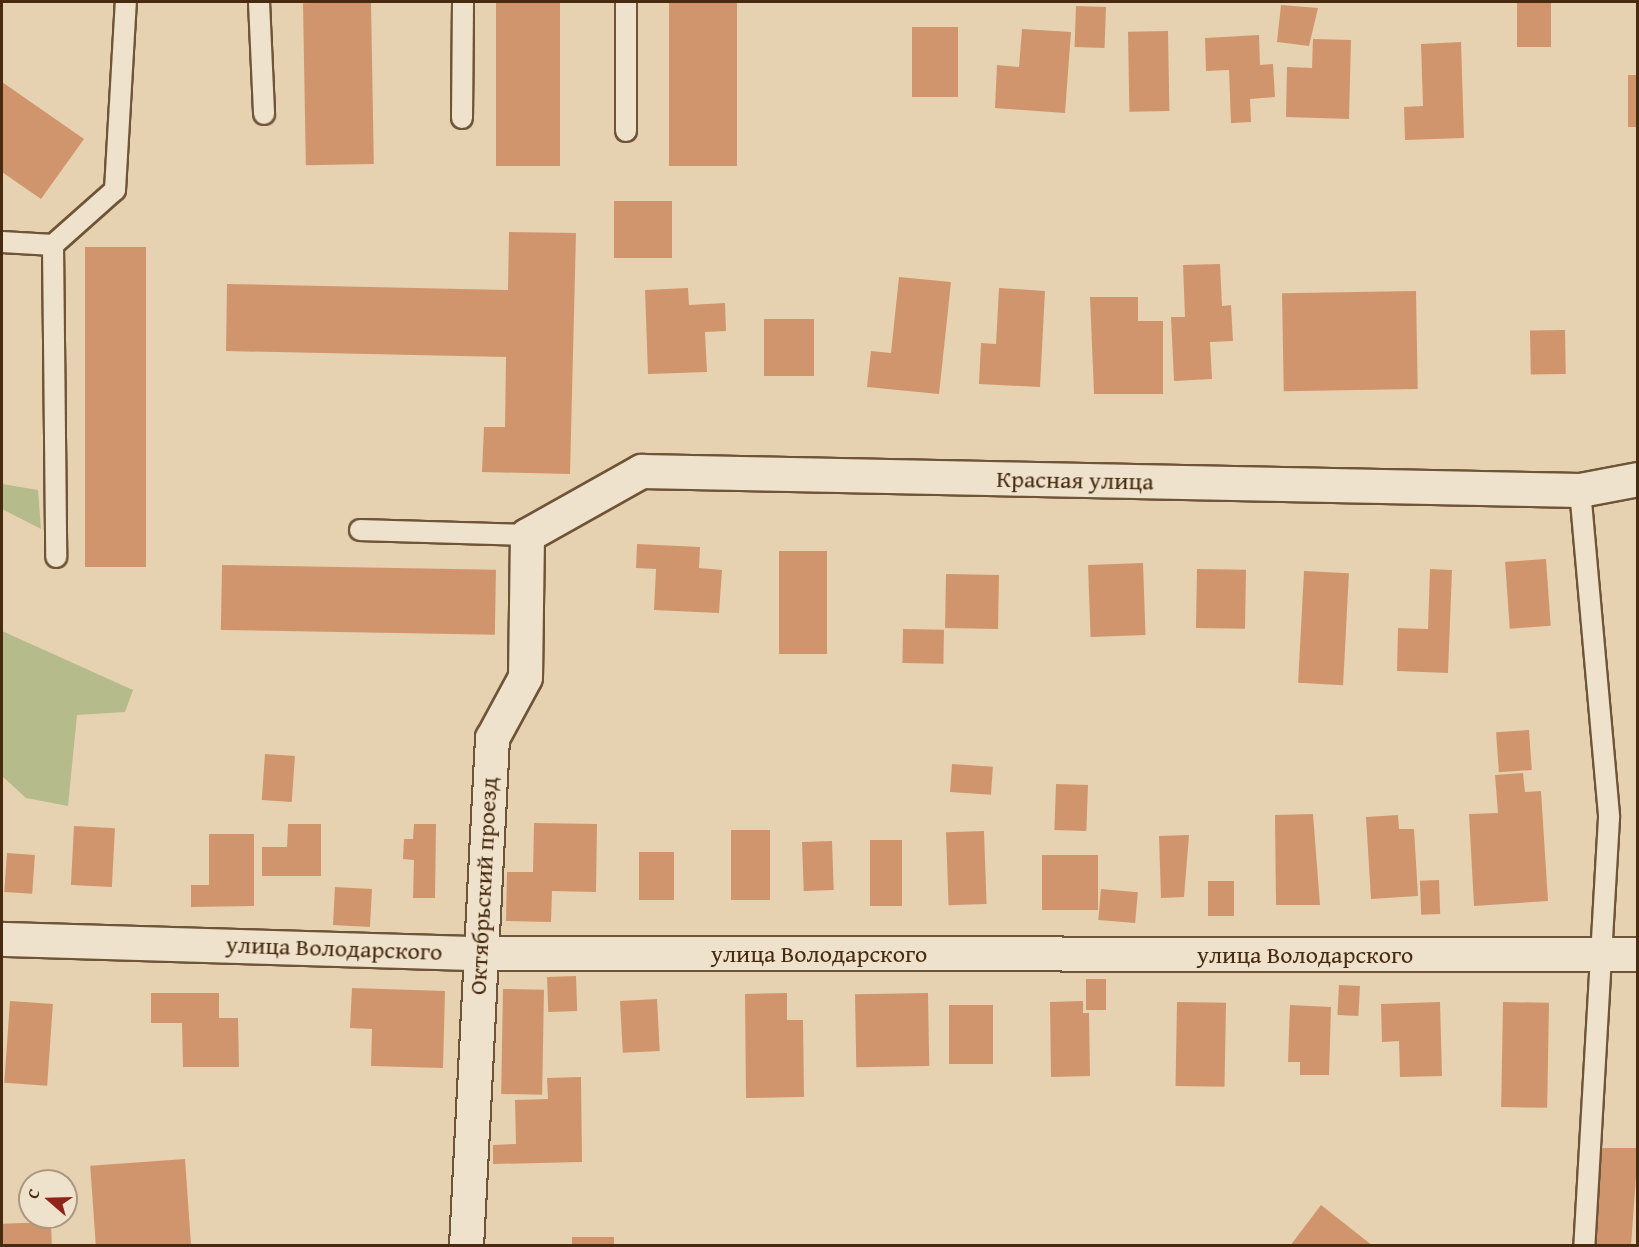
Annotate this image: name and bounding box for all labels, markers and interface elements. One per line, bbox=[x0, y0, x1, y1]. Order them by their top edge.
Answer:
street label: Красная улица bbox=[996, 464, 1154, 496]
street label: Октябрьский проезд bbox=[463, 776, 503, 996]
street label: улица Володарского bbox=[225, 930, 443, 966]
street label: улица Володарского bbox=[711, 940, 927, 968]
street label: улица Володарского bbox=[1197, 941, 1413, 969]
north arrow bbox=[18, 1169, 78, 1229]
text: С bbox=[20, 1185, 46, 1202]

